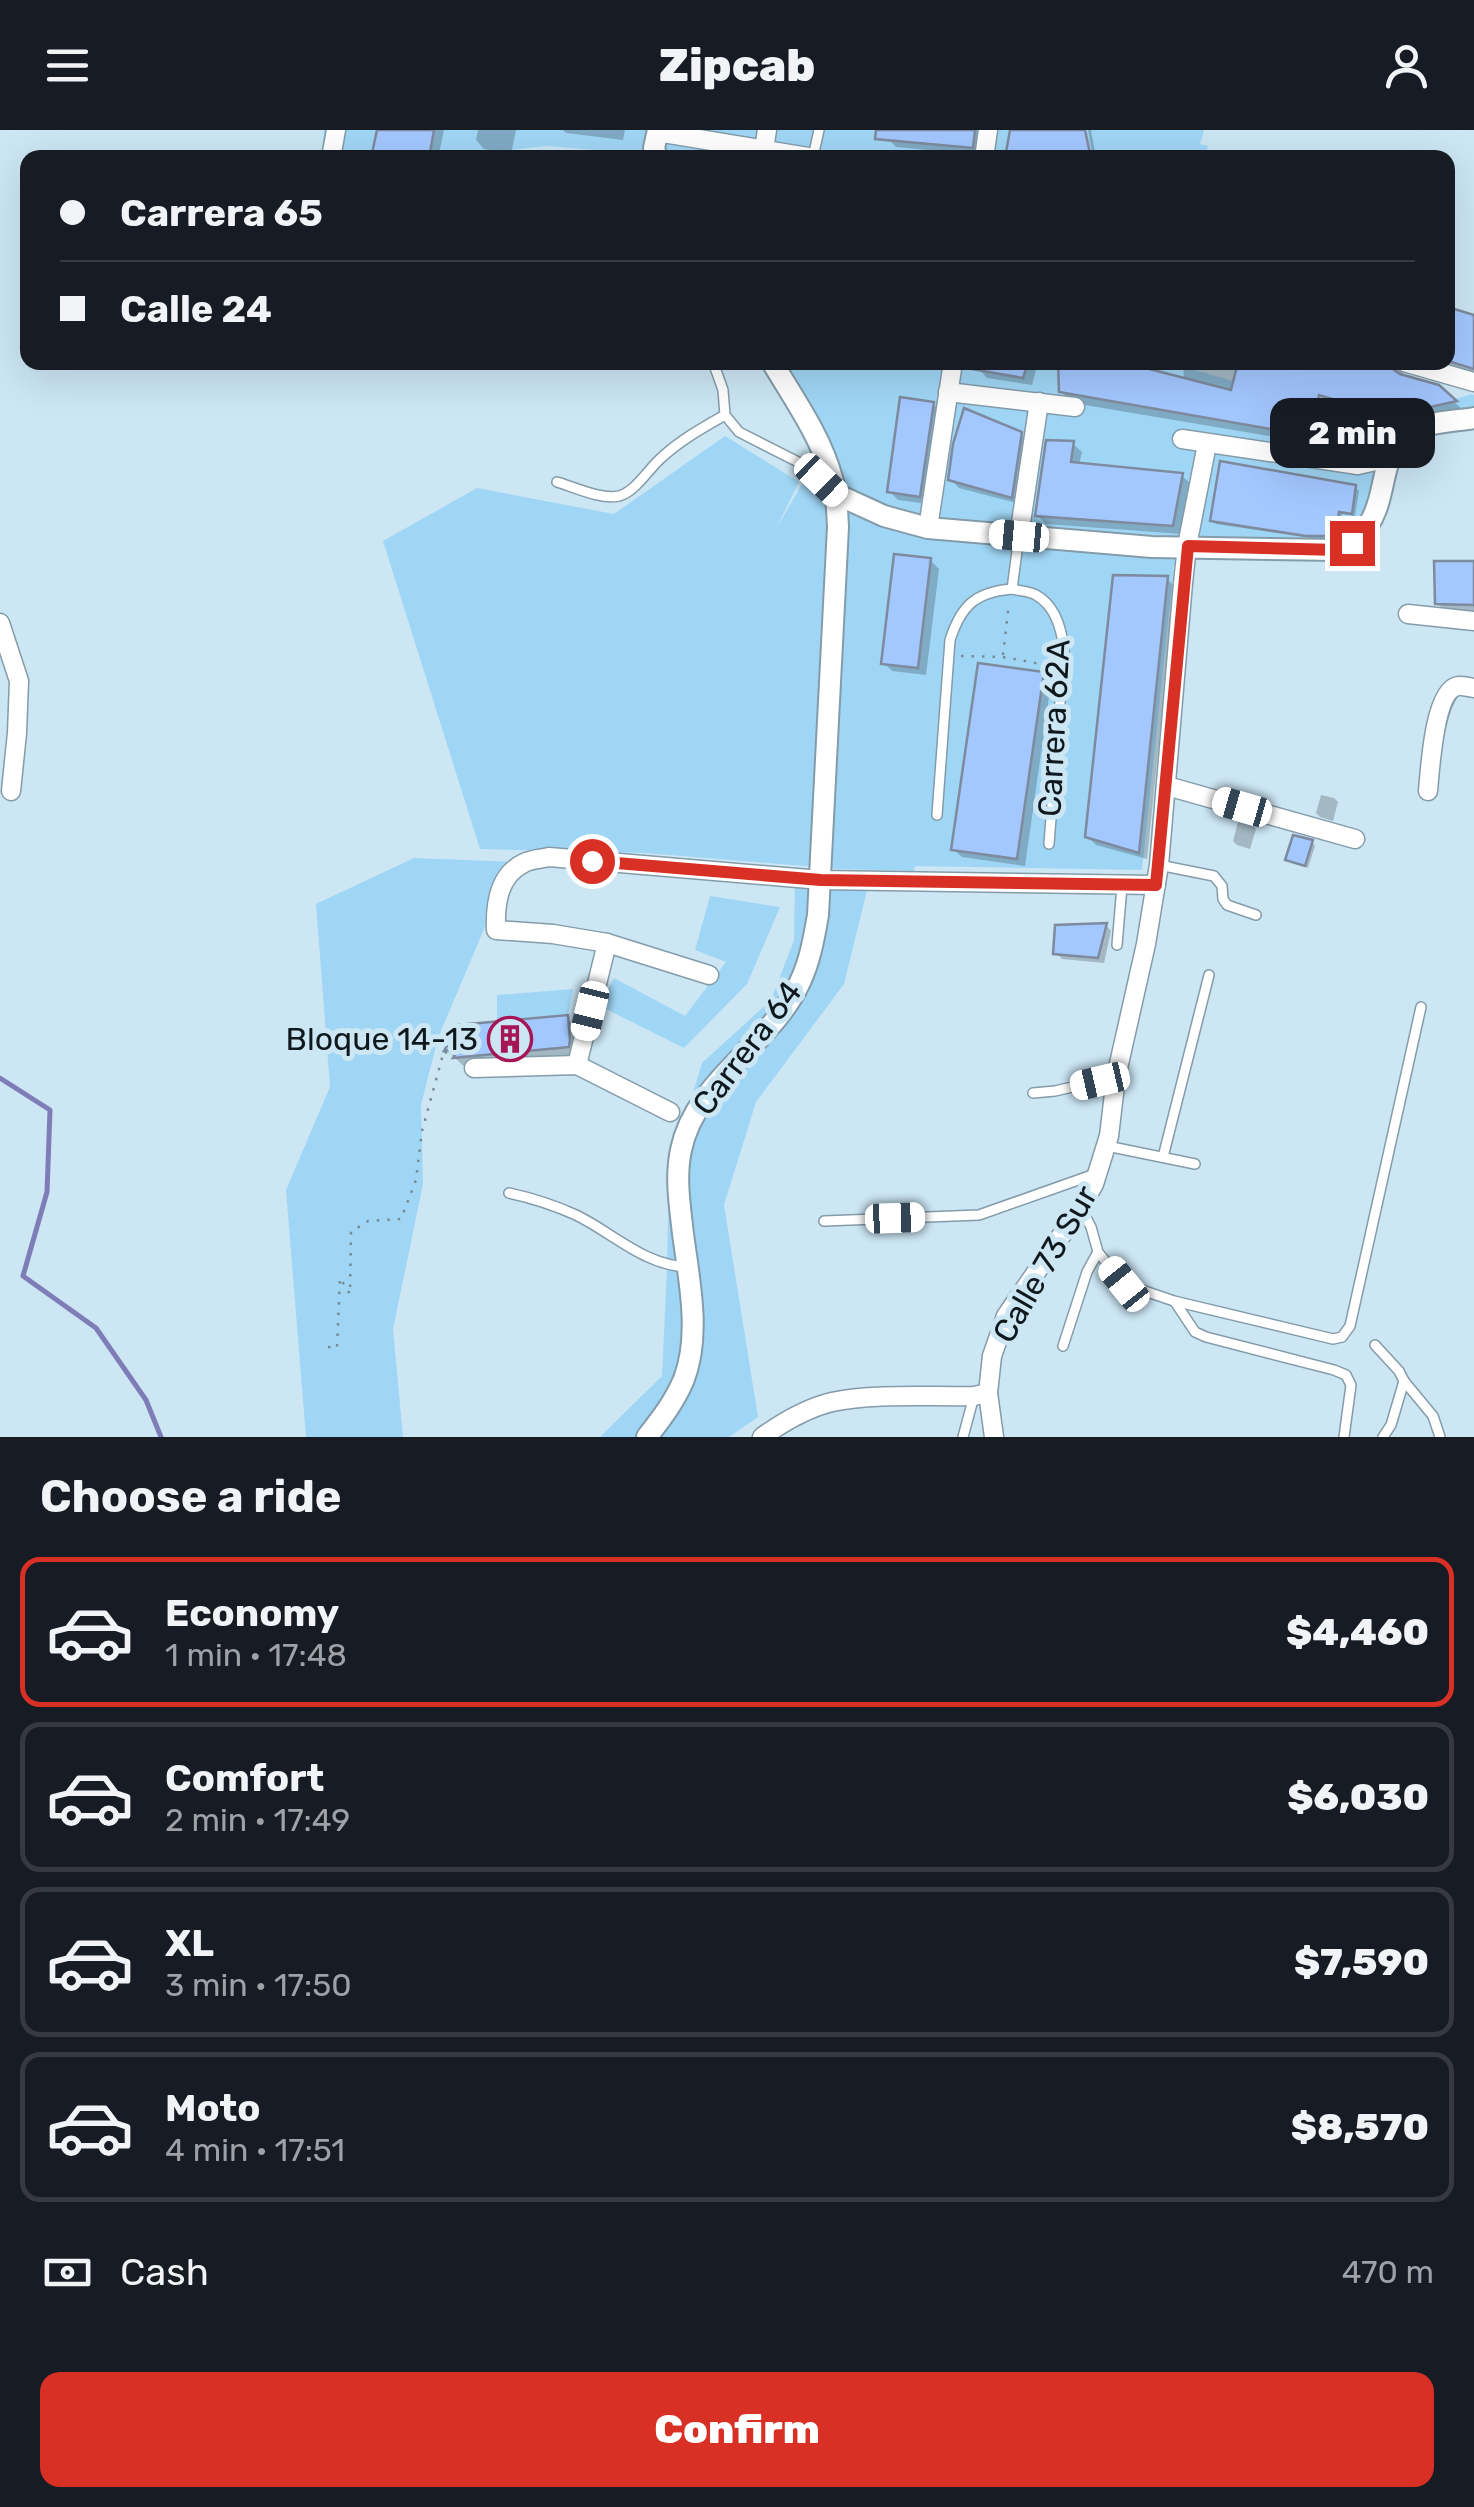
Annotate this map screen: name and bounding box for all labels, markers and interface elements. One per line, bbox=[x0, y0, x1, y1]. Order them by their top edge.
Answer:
icon: menu bbox=[40, 38, 95, 93]
icon: person bbox=[1379, 38, 1434, 93]
text: Zipcab bbox=[659, 39, 815, 92]
text: Carrera 65 bbox=[120, 190, 323, 236]
text: Calle 24 bbox=[120, 286, 272, 332]
callout: 2 min bbox=[1270, 398, 1434, 468]
text: 2 min bbox=[1308, 414, 1397, 452]
car bbox=[789, 448, 853, 512]
car bbox=[988, 518, 1050, 554]
route end bbox=[1330, 521, 1375, 566]
street label: Carrera 62A bbox=[1030, 638, 1078, 818]
car bbox=[1209, 784, 1275, 830]
route start bbox=[570, 839, 615, 884]
street label: Carrera 64 bbox=[684, 974, 810, 1122]
car bbox=[568, 978, 612, 1044]
building icon: Bloque 14-13 bbox=[487, 1016, 533, 1062]
place label: Bloque 14-13 bbox=[286, 1020, 478, 1058]
car bbox=[1067, 1060, 1133, 1102]
street label: Calle 73 Sur bbox=[985, 1179, 1105, 1349]
car bbox=[864, 1202, 926, 1234]
car bbox=[1093, 1251, 1155, 1317]
text: Choose a ride bbox=[40, 1470, 342, 1523]
icon: car bbox=[45, 1587, 135, 1677]
text: Economy bbox=[165, 1590, 339, 1636]
text: $4,460 bbox=[1286, 1609, 1429, 1655]
text: 1 min · 17:48 bbox=[165, 1636, 347, 1674]
icon: car bbox=[45, 1752, 135, 1842]
text: Comfort bbox=[165, 1755, 324, 1801]
text: $6,030 bbox=[1287, 1774, 1429, 1820]
text: 2 min · 17:49 bbox=[165, 1801, 350, 1839]
icon: car bbox=[45, 1917, 135, 2007]
text: XL bbox=[165, 1920, 214, 1966]
text: $7,590 bbox=[1294, 1939, 1429, 1985]
text: 3 min · 17:50 bbox=[165, 1966, 352, 2004]
icon: car bbox=[45, 2082, 135, 2172]
text: Moto bbox=[165, 2085, 261, 2131]
text: $8,570 bbox=[1291, 2104, 1429, 2150]
text: 4 min · 17:51 bbox=[165, 2131, 345, 2169]
icon: cash bbox=[40, 2245, 95, 2300]
text: Cash bbox=[120, 2249, 209, 2295]
text: 470 m bbox=[1342, 2253, 1434, 2291]
button: Confirm bbox=[40, 2372, 1434, 2487]

